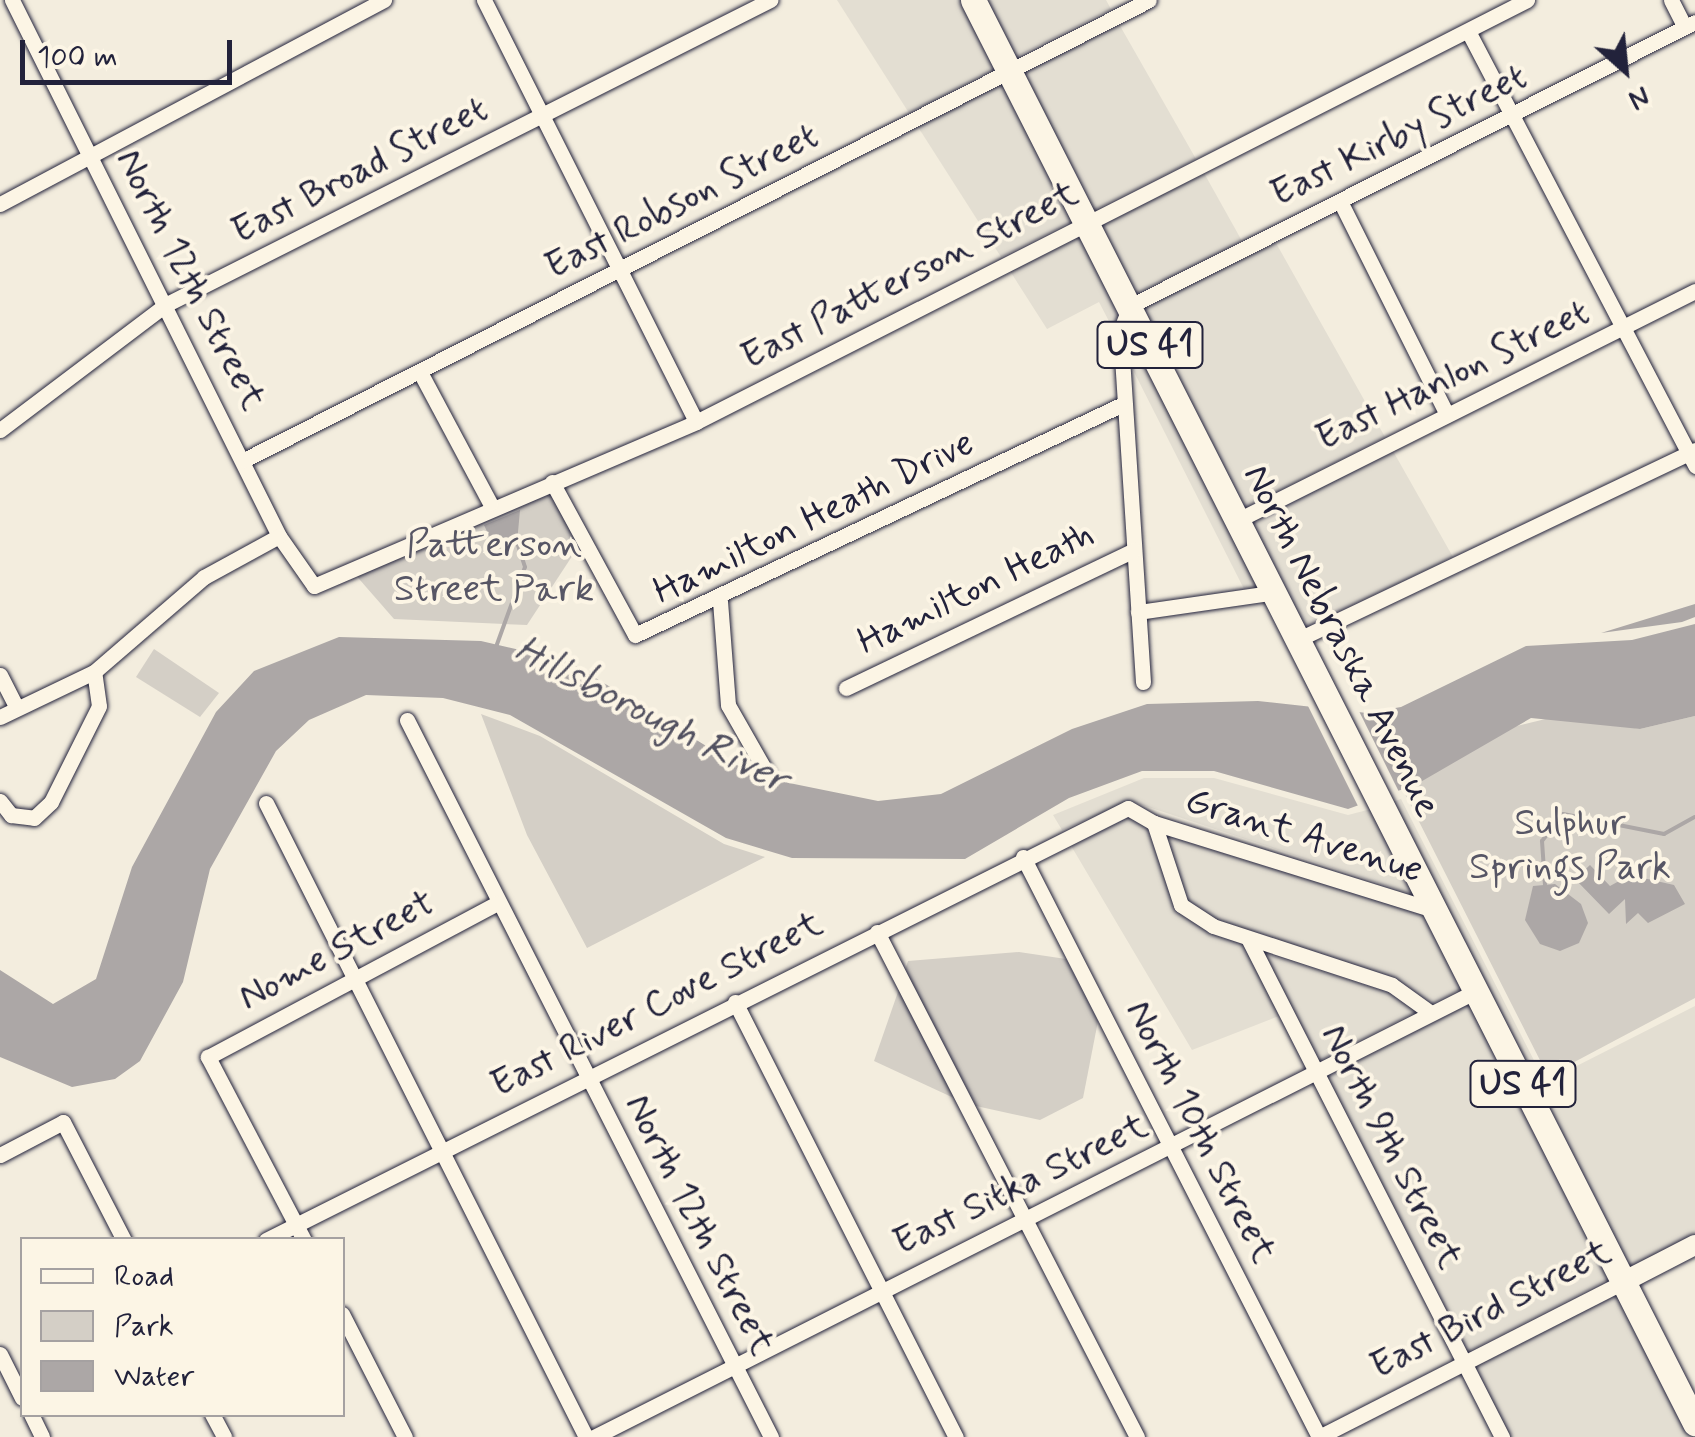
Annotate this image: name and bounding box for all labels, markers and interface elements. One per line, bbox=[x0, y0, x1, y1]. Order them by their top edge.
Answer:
scale bar bbox=[25, 20, 238, 82]
north arrow bbox=[1575, 20, 1675, 120]
text: 100 m bbox=[37, 38, 118, 77]
street label: East Kirby Street bbox=[1261, 53, 1537, 219]
text: N bbox=[1622, 76, 1656, 118]
street label: East Broad Street bbox=[221, 85, 499, 257]
street label: East Robson Street bbox=[535, 112, 829, 292]
street label: North 12th Street bbox=[105, 142, 275, 418]
street label: East Patterson Street bbox=[734, 171, 1086, 381]
street label: East Hanlon Street bbox=[1306, 289, 1600, 463]
road number: US 41 bbox=[1095, 315, 1205, 375]
street label: Hamilton Heath Drive bbox=[646, 421, 982, 615]
street label: North Nebraska Avenue bbox=[1232, 457, 1450, 825]
street label: Hamilton Heath bbox=[850, 512, 1102, 666]
park label: Patterson Street Park bbox=[397, 523, 591, 612]
water label: Hillsborough River bbox=[507, 626, 795, 804]
street label: Grant Avenue bbox=[1182, 779, 1426, 893]
park label: Sulphur Springs Park bbox=[1469, 801, 1671, 891]
street label: Nome Street bbox=[232, 881, 442, 1021]
street label: East River Cove Street bbox=[484, 902, 830, 1108]
street label: North 10th Street bbox=[1114, 993, 1286, 1271]
street label: North 9th Street bbox=[1310, 1017, 1472, 1277]
road number: US 41 bbox=[1468, 1054, 1578, 1114]
street label: North 12th Street bbox=[614, 1087, 784, 1363]
street label: East Sitka Street bbox=[886, 1104, 1156, 1266]
street label: East Bird Street bbox=[1363, 1230, 1619, 1390]
legend bbox=[20, 1237, 345, 1417]
text: Road bbox=[114, 1257, 174, 1296]
text: Park bbox=[114, 1307, 174, 1346]
text: Water bbox=[114, 1357, 194, 1396]

